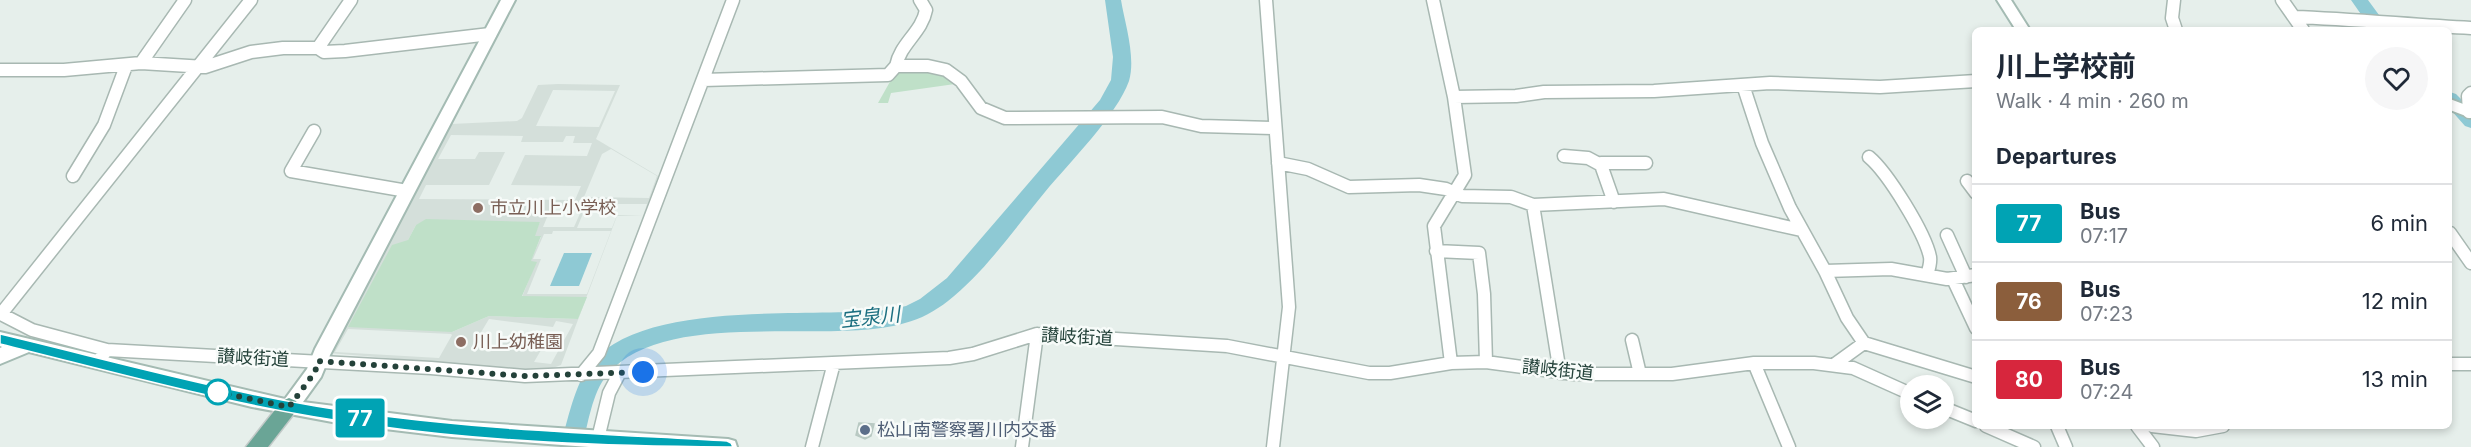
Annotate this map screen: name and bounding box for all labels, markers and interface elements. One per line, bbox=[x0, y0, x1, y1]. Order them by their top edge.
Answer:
button: heart bbox=[2365, 47, 2428, 110]
text: 川上学校前 bbox=[1996, 49, 2136, 83]
text: Walk · 4 min · 260 m bbox=[1996, 89, 2189, 113]
text: Departures bbox=[1996, 143, 2117, 169]
place label: 市立川上小学校 bbox=[490, 197, 616, 218]
text: Bus bbox=[2080, 198, 2121, 224]
marker: 市立川上小学校 bbox=[471, 201, 485, 215]
text: 6 min bbox=[2371, 210, 2428, 236]
text: 77 bbox=[2017, 211, 2041, 236]
text: 07:17 bbox=[2080, 224, 2128, 248]
text: Bus bbox=[2080, 276, 2121, 302]
text: 12 min bbox=[2362, 288, 2428, 314]
text: 76 bbox=[2016, 289, 2042, 314]
water label: 宝泉川 bbox=[839, 302, 903, 332]
text: 07:23 bbox=[2080, 302, 2133, 326]
street label: 讃岐街道 bbox=[1041, 324, 1114, 349]
place label: 川上幼稚園 bbox=[473, 331, 563, 352]
marker: 川上幼稚園 bbox=[454, 335, 468, 349]
street label: 讃岐街道 bbox=[217, 345, 290, 370]
text: Bus bbox=[2080, 354, 2121, 380]
street label: 讃岐街道 bbox=[1521, 355, 1595, 384]
your location bbox=[628, 357, 658, 387]
text: 13 min bbox=[2362, 366, 2428, 392]
text: 80 bbox=[2015, 367, 2043, 392]
map controls bbox=[1900, 375, 1954, 429]
button: layers bbox=[1900, 375, 1954, 429]
unlabelled marker bbox=[205, 379, 231, 405]
text: 07:24 bbox=[2080, 380, 2133, 404]
line badge: 77 bbox=[333, 398, 387, 438]
text: 77 bbox=[348, 406, 372, 431]
place label: 松山南警察署川内交番 bbox=[877, 419, 1057, 440]
marker: 松山南警察署川内交番 bbox=[858, 423, 872, 437]

